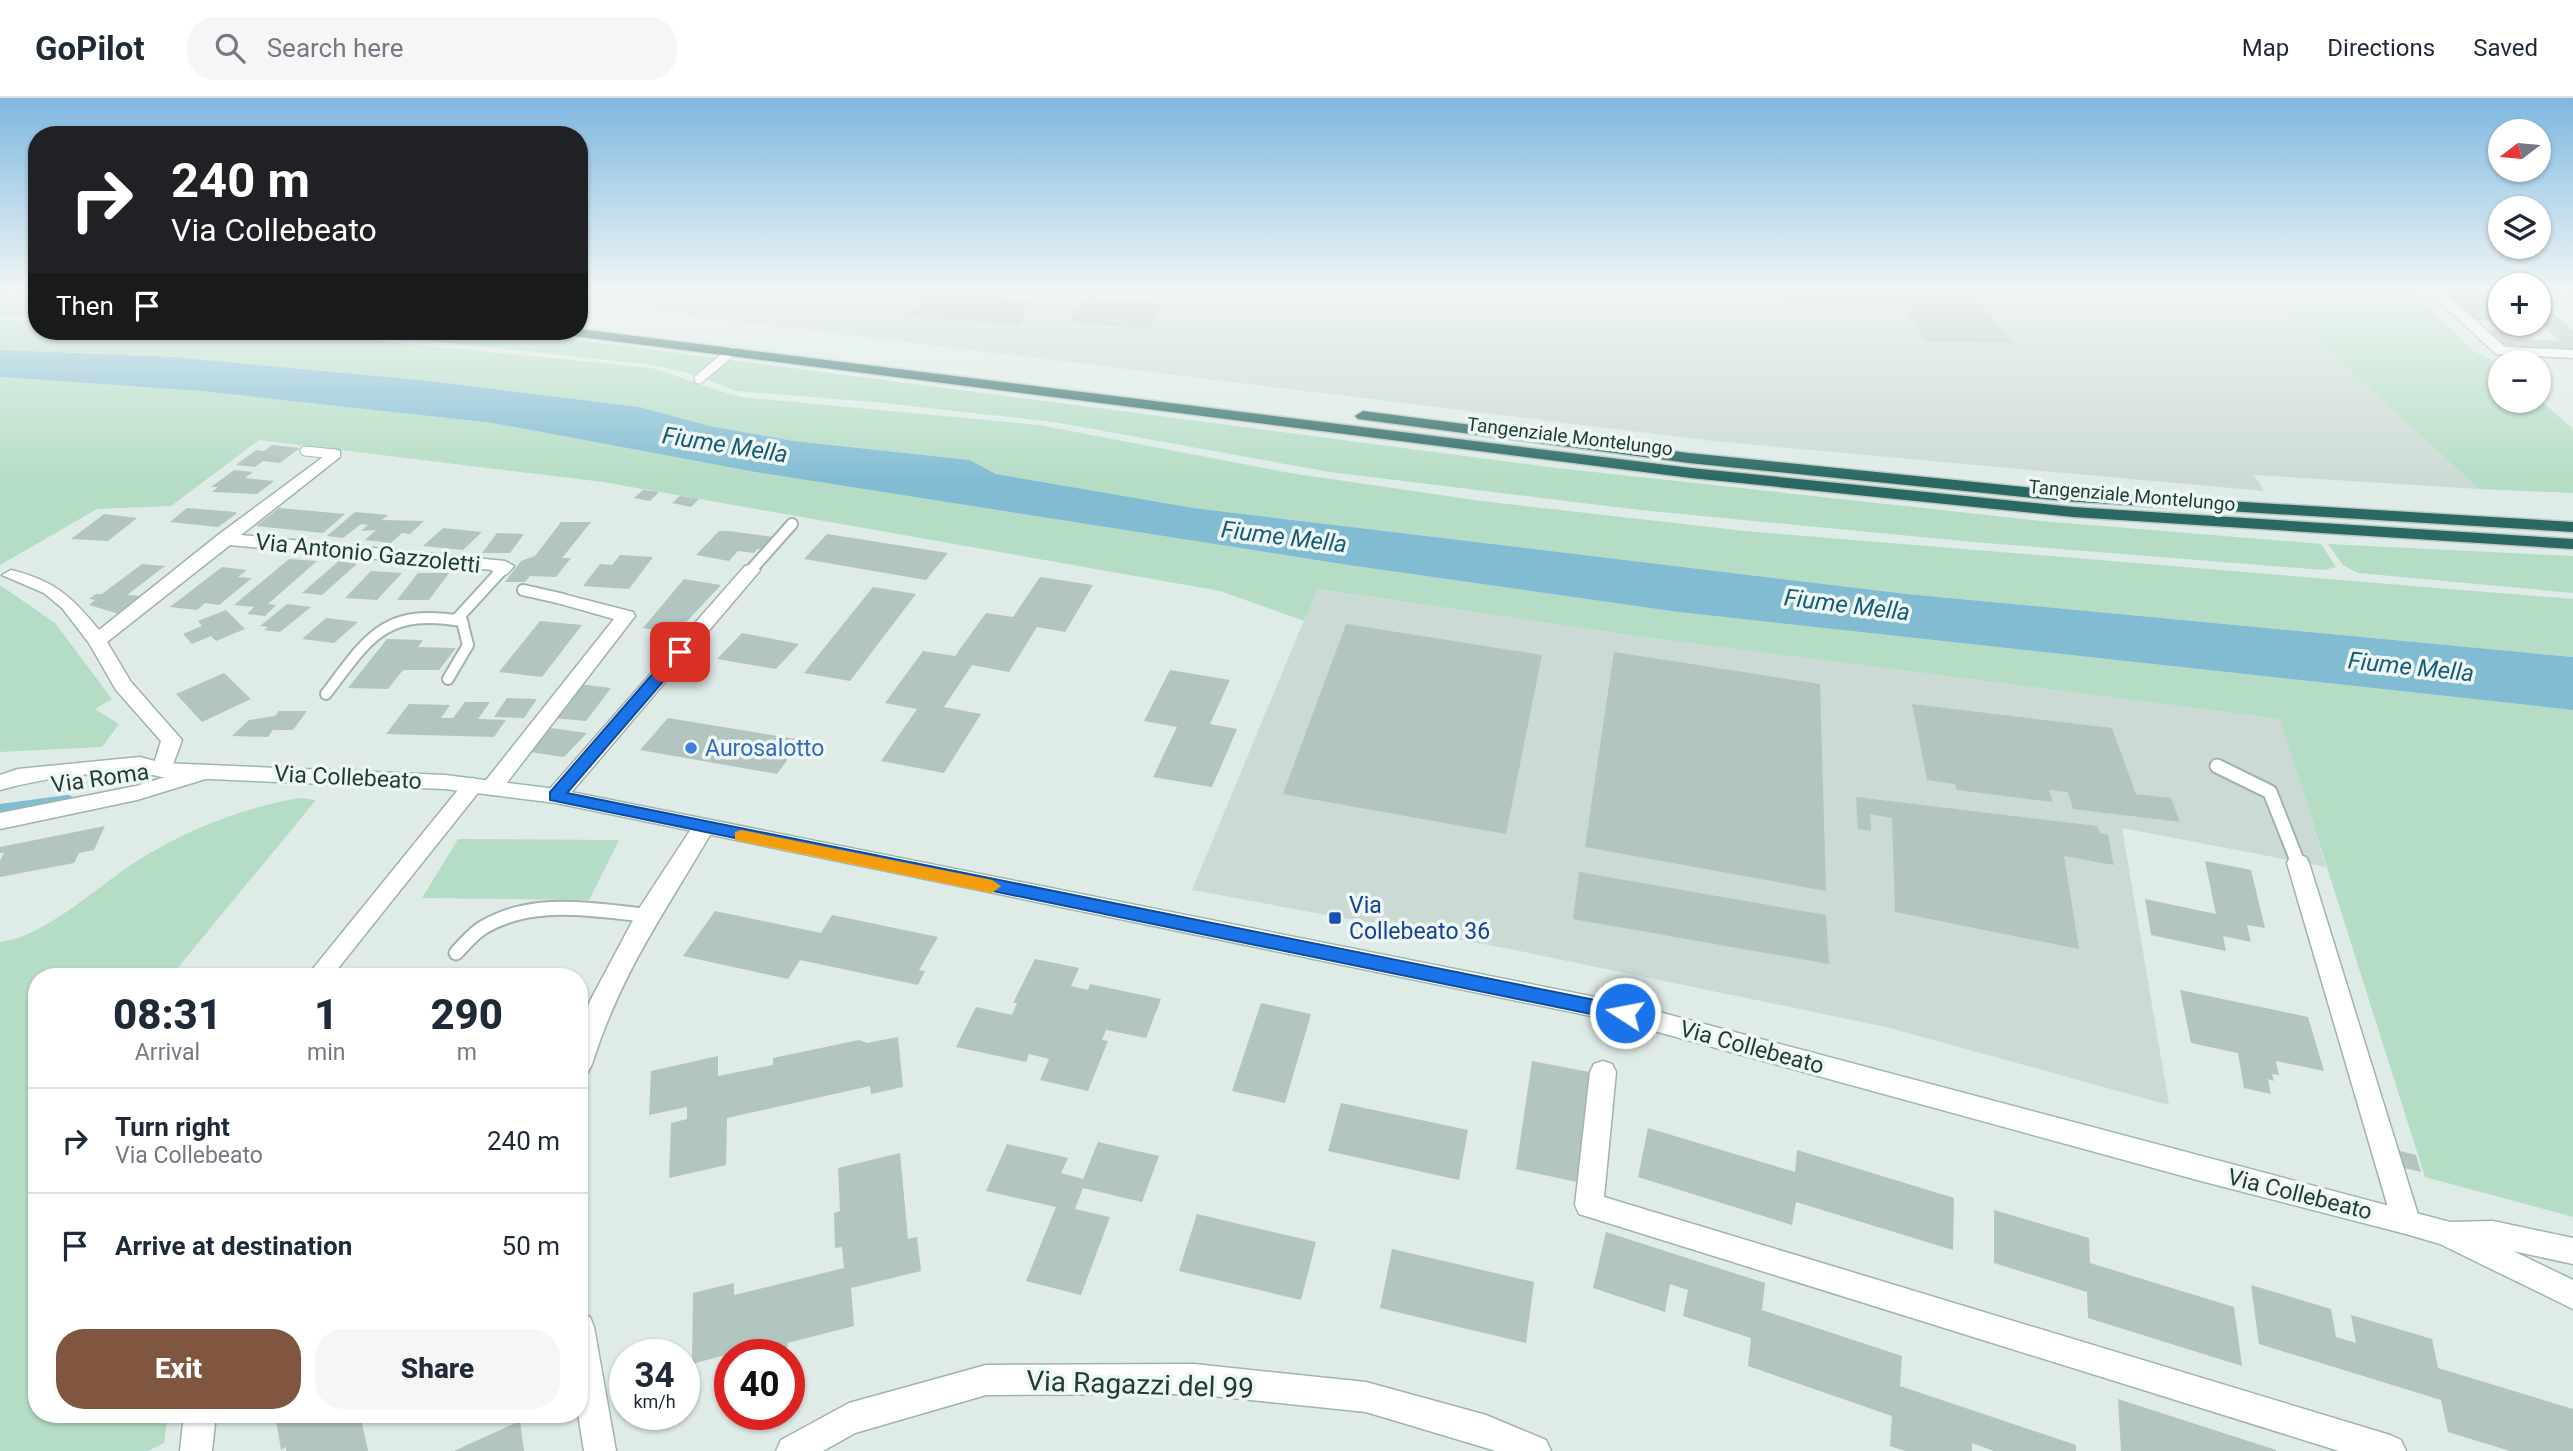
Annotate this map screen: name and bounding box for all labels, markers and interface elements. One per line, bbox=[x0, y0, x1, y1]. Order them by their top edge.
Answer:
search box bbox=[187, 17, 677, 80]
text: GoPilot bbox=[35, 29, 145, 68]
icon: search bbox=[211, 29, 249, 67]
text: Search here bbox=[267, 33, 403, 63]
text: Map bbox=[2242, 34, 2289, 62]
text: Directions bbox=[2327, 34, 2435, 62]
text: Saved bbox=[2473, 34, 2538, 62]
north arrow bbox=[2488, 119, 2552, 182]
map controls bbox=[2488, 119, 2551, 413]
text: 240 m bbox=[171, 152, 310, 209]
icon: right bbox=[56, 154, 147, 245]
button: layers bbox=[2488, 196, 2551, 259]
text: Via Collebeato bbox=[171, 211, 377, 249]
button: + bbox=[2488, 273, 2551, 336]
icon: arrive bbox=[128, 287, 166, 325]
text: Then bbox=[56, 291, 114, 321]
button: − bbox=[2488, 350, 2551, 413]
street label: Tangenziale Montelungo bbox=[1466, 412, 1674, 461]
water label: Fiume Mella bbox=[660, 421, 790, 469]
street label: Tangenziale Montelungo bbox=[2028, 475, 2236, 516]
water label: Fiume Mella bbox=[1219, 515, 1349, 559]
street label: Via Antonio Gazzoletti bbox=[254, 528, 482, 579]
water label: Fiume Mella bbox=[1782, 583, 1912, 627]
pin bbox=[650, 622, 710, 682]
icon: arrive bbox=[661, 633, 699, 671]
water label: Fiume Mella bbox=[2347, 646, 2475, 688]
place label: Aurosalotto bbox=[705, 735, 824, 762]
marker: Aurosalotto bbox=[683, 740, 699, 756]
street label: Via Roma bbox=[49, 758, 151, 799]
street label: Via Collebeato bbox=[273, 760, 423, 795]
place label: Via Collebeato 36 bbox=[1349, 892, 1490, 945]
marker: Via Collebeato 36 bbox=[1327, 910, 1343, 926]
position arrow bbox=[1588, 976, 1662, 1050]
text: 08:31 bbox=[113, 990, 222, 1039]
text: 1 bbox=[314, 990, 338, 1039]
text: 290 bbox=[430, 990, 503, 1039]
street label: Via Collebeato bbox=[1677, 1015, 1827, 1080]
text: Arrival bbox=[135, 1039, 200, 1066]
text: min bbox=[307, 1039, 345, 1066]
text: m bbox=[457, 1039, 477, 1066]
text: Turn right bbox=[115, 1112, 230, 1142]
icon: right bbox=[56, 1122, 94, 1160]
text: 240 m bbox=[487, 1126, 560, 1156]
text: Via Collebeato bbox=[115, 1142, 263, 1169]
street label: Via Collebeato bbox=[2225, 1163, 2375, 1225]
icon: arrive bbox=[56, 1227, 94, 1265]
text: Arrive at destination bbox=[115, 1231, 352, 1261]
text: 50 m bbox=[502, 1231, 560, 1261]
button: Exit bbox=[56, 1329, 301, 1409]
button: Share bbox=[315, 1329, 560, 1409]
speed limit sign: 40 bbox=[714, 1339, 805, 1430]
text: 34 bbox=[634, 1355, 675, 1396]
street label: Via Ragazzi del 99 bbox=[1026, 1364, 1254, 1405]
text: km/h bbox=[633, 1391, 676, 1412]

